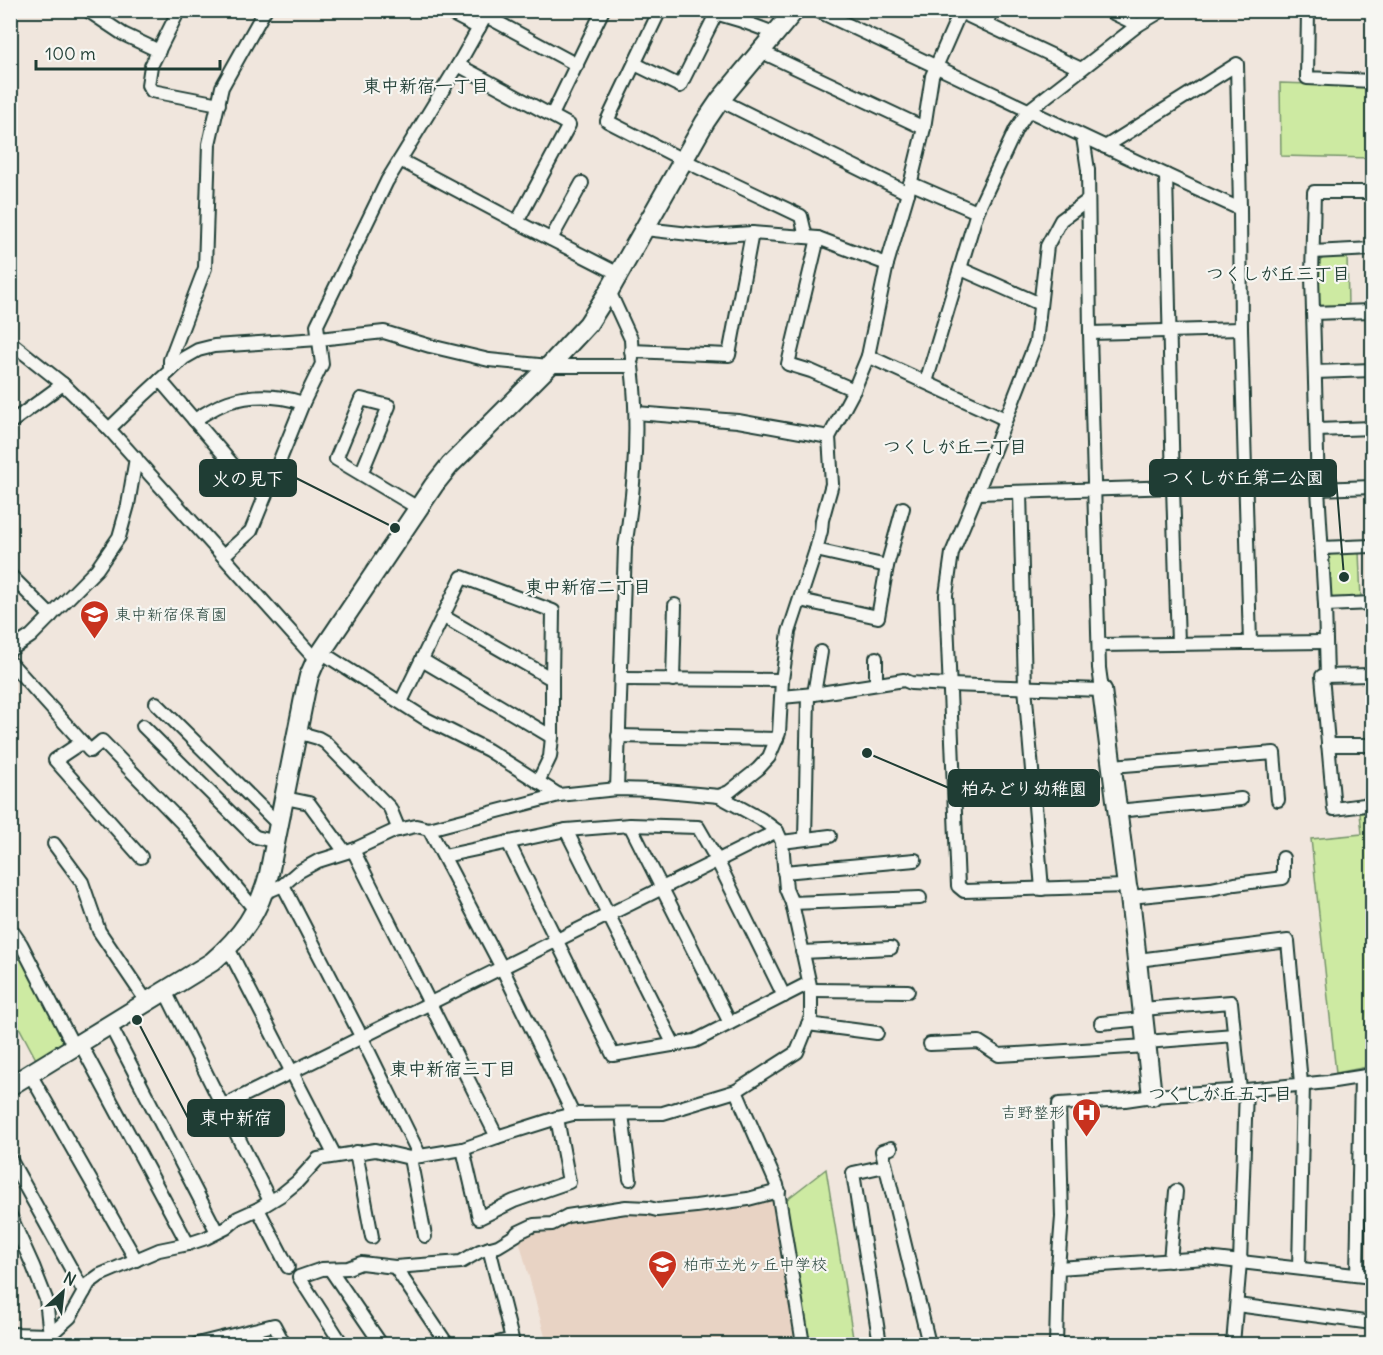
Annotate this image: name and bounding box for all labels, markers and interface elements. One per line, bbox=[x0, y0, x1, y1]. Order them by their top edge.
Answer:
scale bar bbox=[36, 33, 220, 71]
text: 100 m bbox=[45, 42, 96, 65]
district label: 東中新宿一丁目 bbox=[363, 74, 489, 97]
district label: つくしが丘三丁目 bbox=[1206, 262, 1350, 285]
district label: つくしが丘二丁目 bbox=[883, 435, 1027, 458]
callout: 火の見下 bbox=[200, 460, 296, 496]
callout: つくしが丘第二公園 bbox=[1150, 460, 1336, 496]
text: つくしが丘第二公園 bbox=[1162, 466, 1324, 489]
text: 火の見下 bbox=[212, 467, 284, 490]
district label: 東中新宿二丁目 bbox=[525, 575, 651, 598]
school or university icon: 東中新宿保育園 bbox=[78, 598, 110, 640]
place label: 東中新宿保育園 bbox=[115, 604, 227, 624]
callout: 柏みどり幼稚園 bbox=[949, 770, 1099, 806]
text: 柏みどり幼稚園 bbox=[961, 777, 1087, 800]
district label: 東中新宿三丁目 bbox=[390, 1057, 516, 1080]
district label: つくしが丘五丁目 bbox=[1148, 1082, 1292, 1105]
hospital icon: 吉野整形 bbox=[1070, 1096, 1102, 1138]
callout: 東中新宿 bbox=[188, 1100, 284, 1136]
place label: 吉野整形 bbox=[1001, 1102, 1065, 1122]
text: 東中新宿 bbox=[200, 1106, 272, 1129]
school or university icon: 柏市立光ヶ丘中学校 bbox=[646, 1248, 678, 1290]
place label: 柏市立光ヶ丘中学校 bbox=[683, 1254, 827, 1274]
north arrow bbox=[33, 1262, 93, 1322]
text: N bbox=[60, 1267, 79, 1290]

